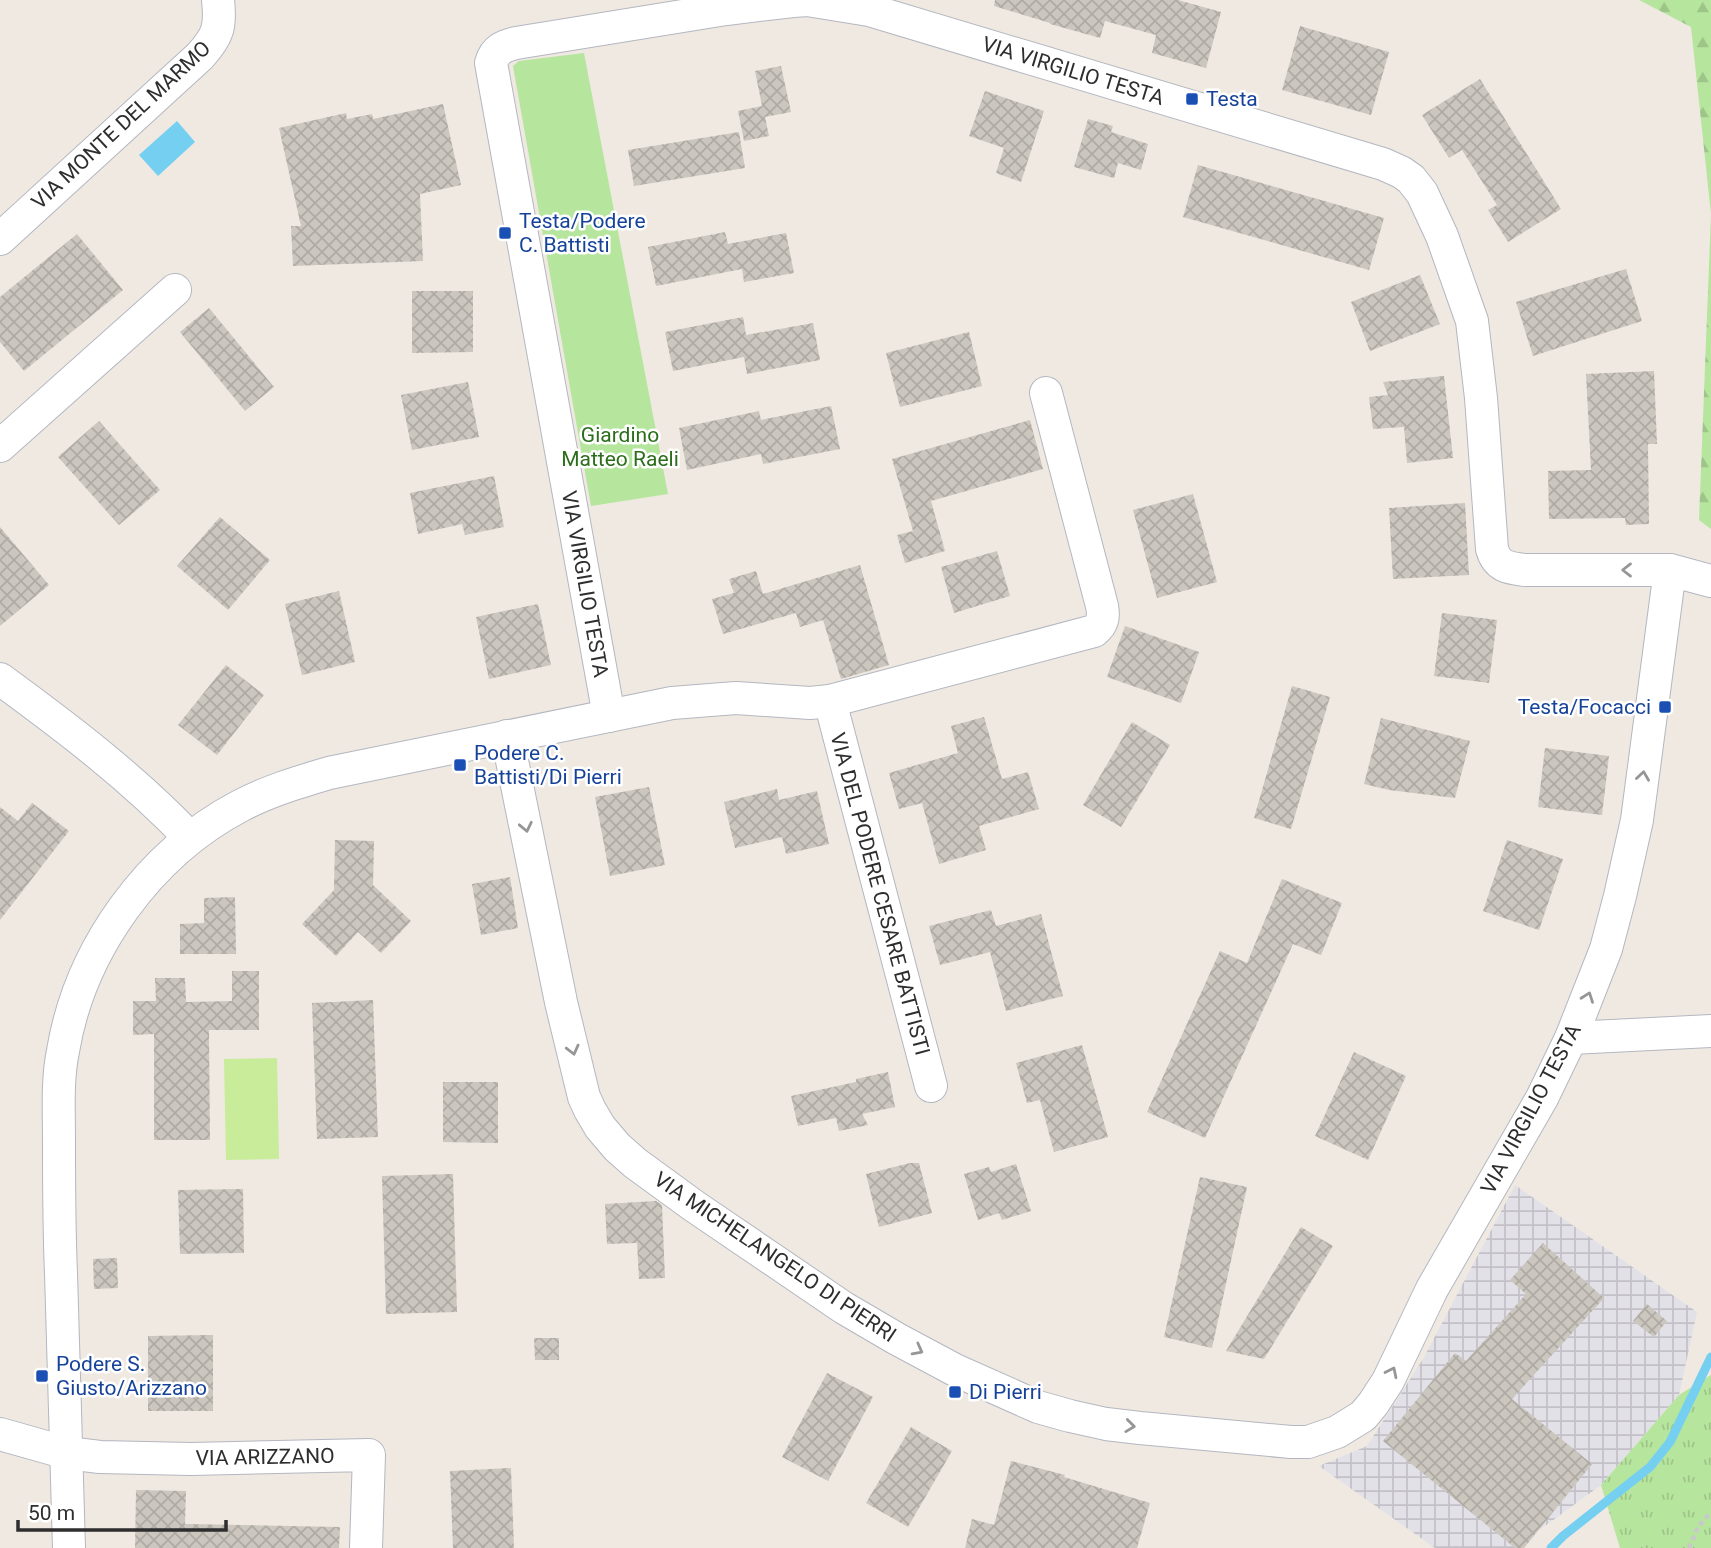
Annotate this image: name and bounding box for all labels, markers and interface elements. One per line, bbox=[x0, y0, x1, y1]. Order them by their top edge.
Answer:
street label: VIA VIRGILIO TESTA bbox=[979, 32, 1167, 110]
street label: VIA MONTE DEL MARMO bbox=[27, 36, 215, 214]
place label: Testa bbox=[1206, 87, 1258, 111]
marker: Testa bbox=[1184, 91, 1200, 107]
place label: Testa/Podere C. Battisti bbox=[519, 209, 646, 257]
marker: Testa/Podere C. Battisti bbox=[497, 225, 513, 241]
park label: Giardino Matteo Raeli bbox=[561, 423, 679, 471]
street label: VIA VIRGILIO TESTA bbox=[557, 489, 613, 679]
one-way arrow bbox=[1621, 562, 1631, 578]
place label: Testa/Focacci bbox=[1518, 695, 1651, 719]
marker: Testa/Focacci bbox=[1657, 699, 1673, 715]
street label: VIA DEL PODERE CESARE BATTISTI bbox=[825, 730, 935, 1058]
place label: Podere C. Battisti/Di Pierri bbox=[474, 741, 622, 789]
marker: Podere C. Battisti/Di Pierri bbox=[452, 757, 468, 773]
one-way arrow bbox=[1636, 771, 1651, 782]
one-way arrow bbox=[518, 821, 533, 833]
one-way arrow bbox=[1580, 991, 1594, 1003]
street label: VIA VIRGILIO TESTA bbox=[1476, 1020, 1586, 1198]
one-way arrow bbox=[564, 1044, 579, 1056]
street label: VIA MICHELANGELO DI PIERRI bbox=[649, 1167, 901, 1347]
one-way arrow bbox=[911, 1342, 923, 1356]
place label: Podere S. Giusto/Arizzano bbox=[56, 1352, 207, 1400]
one-way arrow bbox=[1384, 1367, 1398, 1379]
marker: Podere S. Giusto/Arizzano bbox=[34, 1368, 50, 1384]
place label: Di Pierri bbox=[969, 1380, 1042, 1404]
marker: Di Pierri bbox=[947, 1384, 963, 1400]
one-way arrow bbox=[1125, 1419, 1136, 1434]
street label: VIA ARIZZANO bbox=[195, 1444, 335, 1470]
scale bar bbox=[18, 1488, 226, 1532]
text: 50 m bbox=[28, 1501, 75, 1525]

